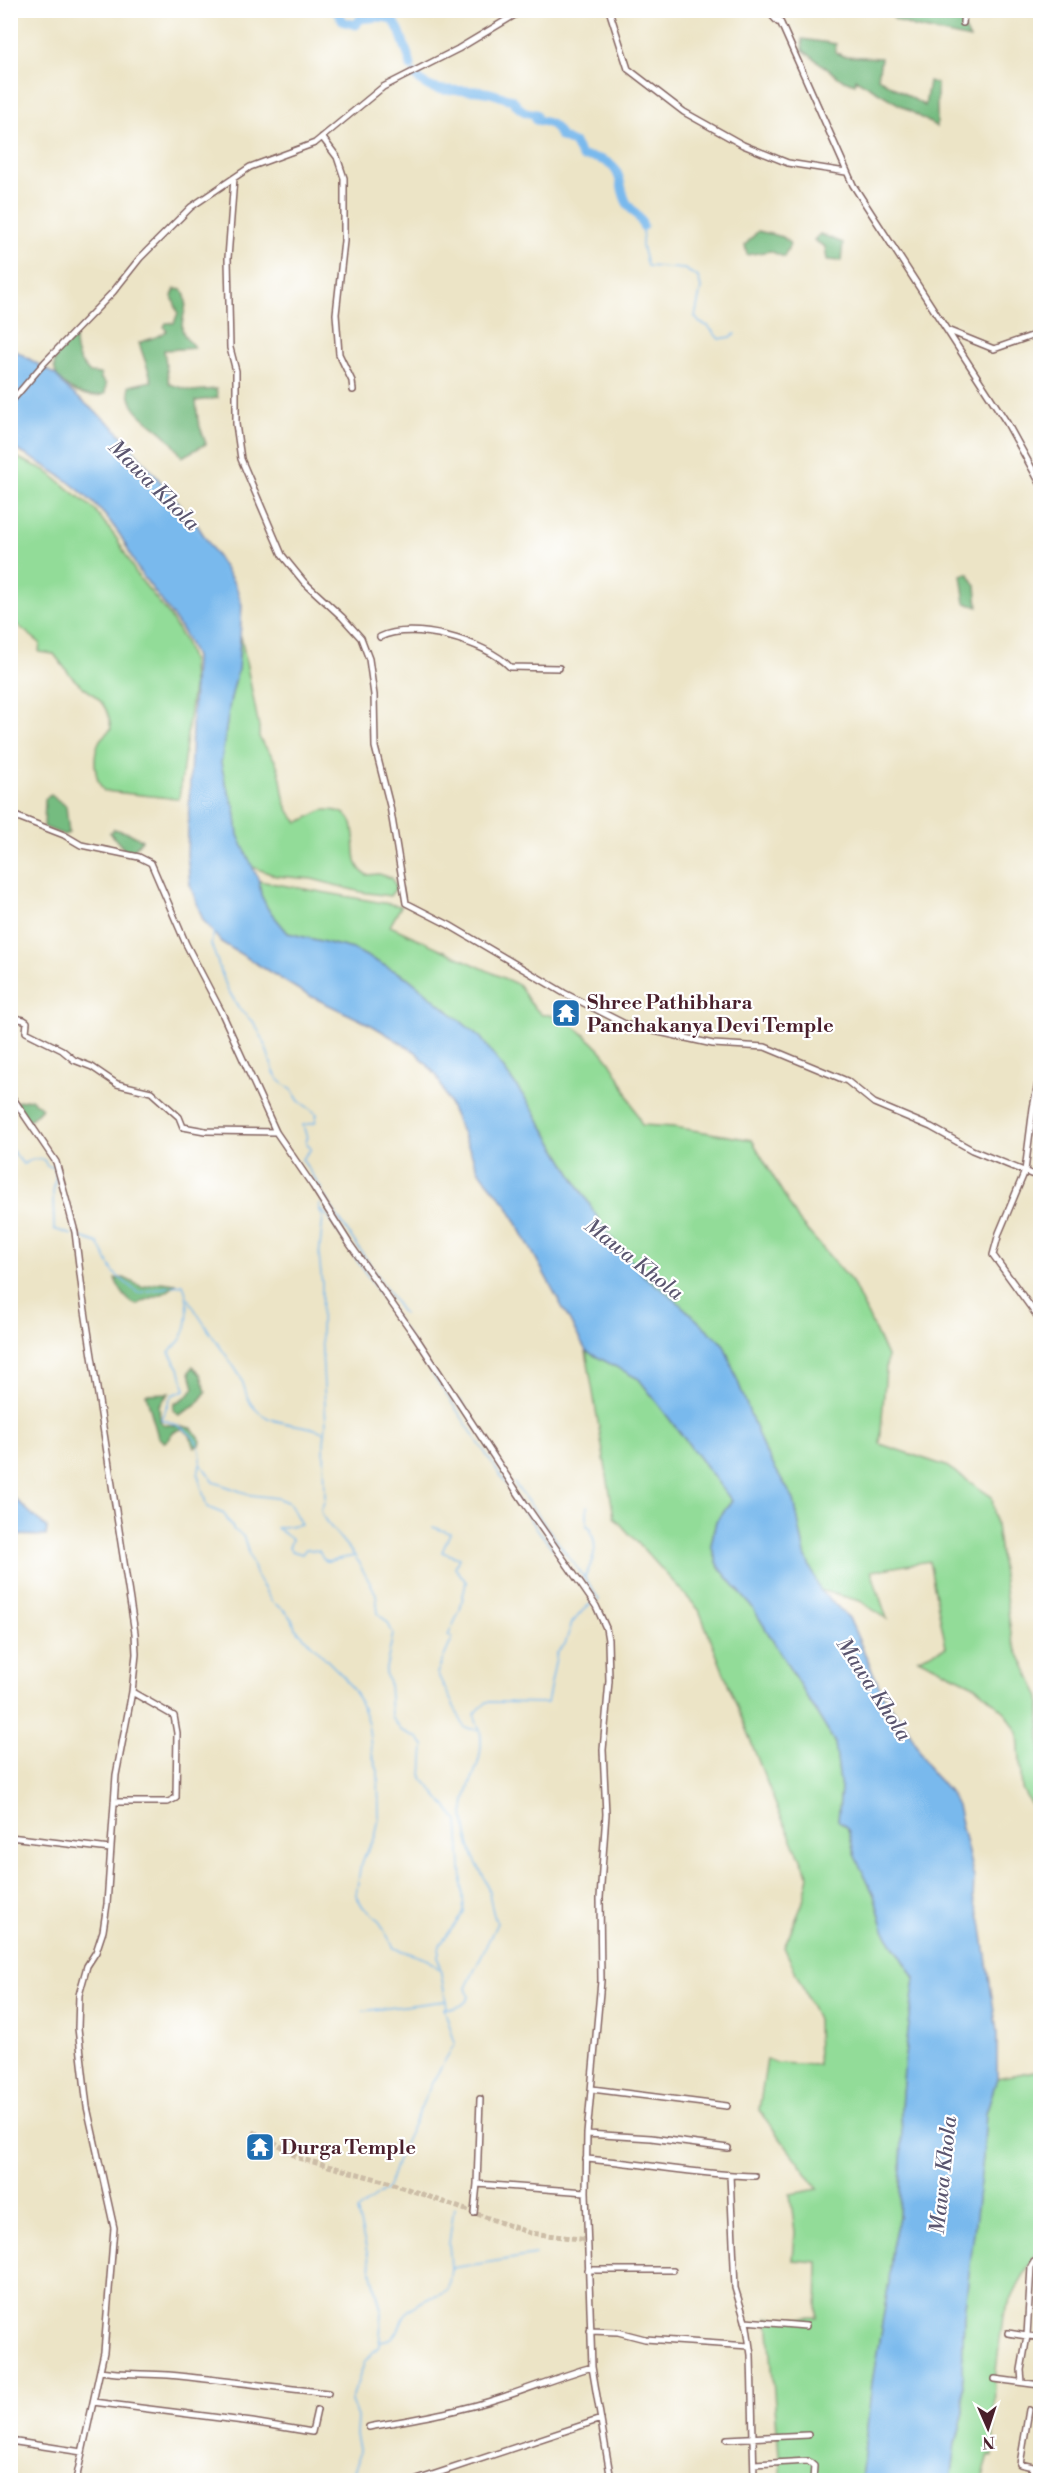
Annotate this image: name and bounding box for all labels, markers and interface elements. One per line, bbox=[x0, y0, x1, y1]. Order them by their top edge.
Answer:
water label: Mawa Khola bbox=[102, 435, 205, 537]
place label: Shree Pathibhara Panchakanya Devi Temple bbox=[587, 991, 834, 1039]
temple icon: Shree Pathibhara Panchakanya Devi Temple bbox=[550, 997, 582, 1029]
water label: Mawa Khola bbox=[579, 1213, 688, 1307]
water label: Mawa Khola bbox=[830, 1633, 917, 1747]
water label: Mawa Khola bbox=[925, 2114, 963, 2235]
temple icon: Durga Temple bbox=[244, 2131, 276, 2163]
place label: Durga Temple bbox=[281, 2136, 416, 2161]
north arrow bbox=[958, 2398, 1018, 2458]
text: N bbox=[982, 2432, 996, 2452]

